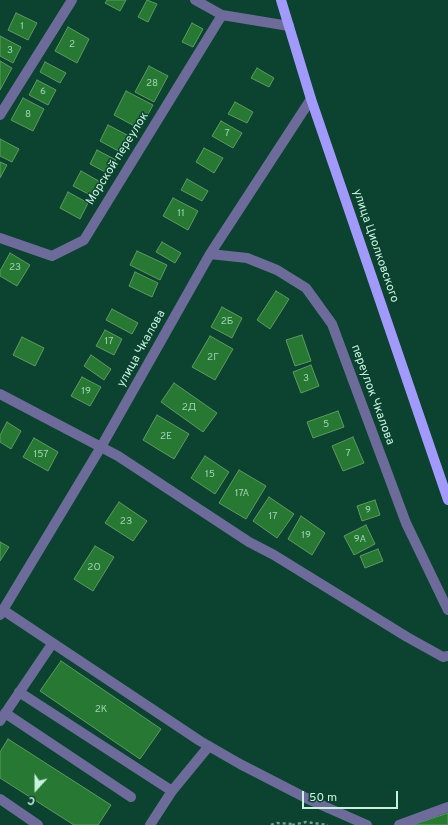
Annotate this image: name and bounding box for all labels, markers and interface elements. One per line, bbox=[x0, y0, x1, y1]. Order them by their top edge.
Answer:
house number: 1 bbox=[20, 21, 24, 33]
house number: 2 bbox=[69, 39, 75, 51]
house number: 3 bbox=[7, 45, 13, 57]
house number: 28 bbox=[146, 78, 158, 90]
house number: 6 bbox=[40, 86, 46, 98]
house number: 8 bbox=[25, 109, 31, 121]
street label: Морской переулок bbox=[84, 110, 152, 208]
house number: 7 bbox=[224, 128, 230, 140]
street label: улица Циолковского bbox=[349, 187, 401, 305]
house number: 11 bbox=[177, 208, 185, 220]
house number: 23 bbox=[9, 262, 21, 274]
street label: улица Чкалова bbox=[115, 308, 169, 390]
house number: 2Б bbox=[221, 316, 233, 328]
house number: 17 bbox=[105, 336, 113, 348]
street label: переулок Чкалова bbox=[347, 343, 397, 447]
house number: 2Г bbox=[207, 352, 219, 364]
house number: 3 bbox=[303, 373, 309, 385]
house number: 19 bbox=[81, 386, 91, 398]
house number: 2Д bbox=[182, 402, 196, 414]
house number: 5 bbox=[323, 419, 329, 431]
house number: 2Е bbox=[160, 431, 172, 443]
house number: 7 bbox=[345, 448, 351, 460]
house number: 157 bbox=[33, 449, 49, 461]
house number: 15 bbox=[205, 469, 215, 481]
house number: 17А bbox=[235, 488, 249, 500]
house number: 9 bbox=[365, 505, 371, 517]
house number: 17 bbox=[269, 511, 277, 523]
house number: 2З bbox=[120, 516, 132, 528]
house number: 19 bbox=[301, 530, 311, 542]
house number: 9А bbox=[354, 534, 366, 546]
house number: 2О bbox=[87, 562, 101, 574]
house number: 2К bbox=[95, 704, 107, 716]
north arrow bbox=[16, 769, 56, 809]
scale bar bbox=[304, 783, 400, 809]
text: 50 m bbox=[309, 790, 337, 806]
text: С bbox=[26, 792, 37, 808]

